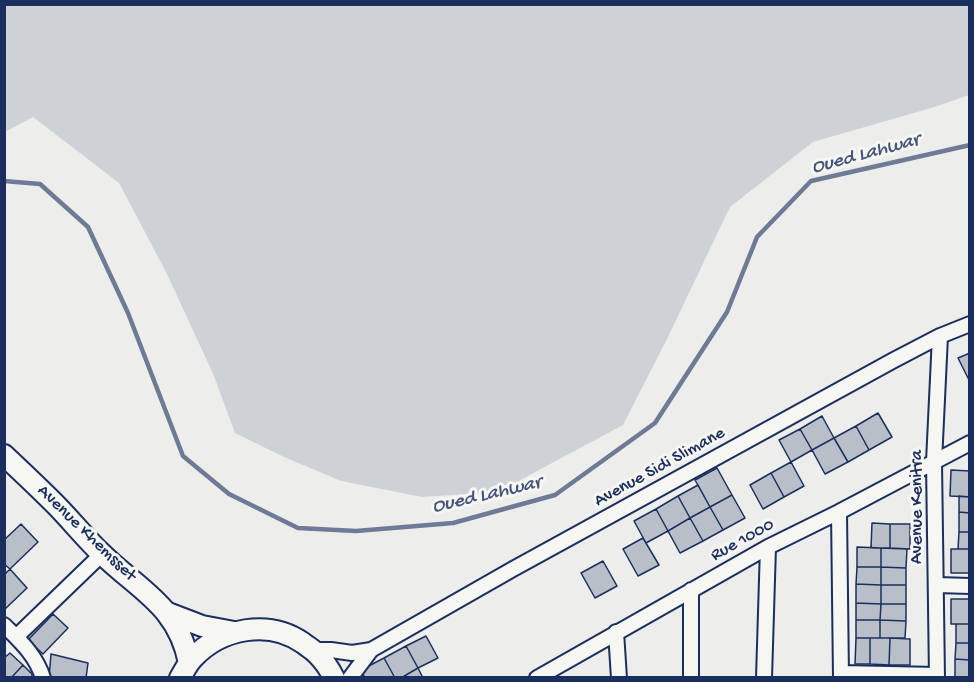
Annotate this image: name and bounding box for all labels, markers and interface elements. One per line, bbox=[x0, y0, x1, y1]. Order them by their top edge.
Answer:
water label: Oued Lahwar bbox=[809, 129, 923, 181]
street label: Avenue Sidi Slimane bbox=[591, 423, 729, 513]
street label: Avenue Kenitra bbox=[907, 450, 929, 564]
water label: Oued Lahwar bbox=[430, 472, 544, 520]
street label: Avenue Khemsset bbox=[32, 481, 140, 587]
street label: Rue 1000 bbox=[707, 515, 779, 567]

